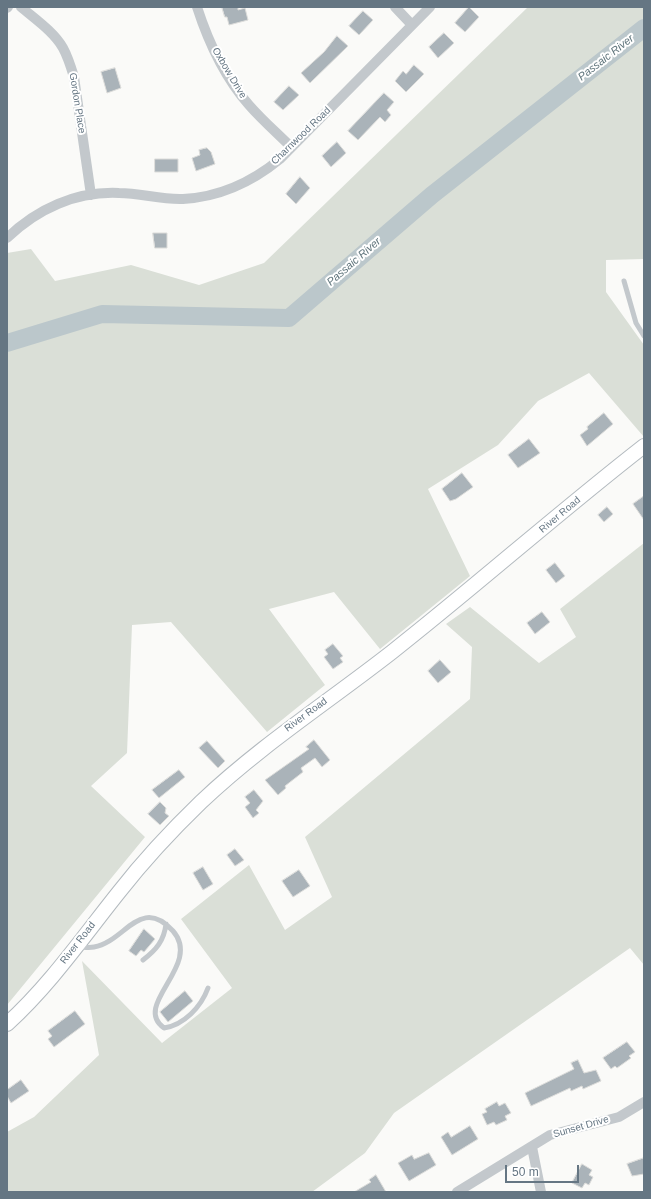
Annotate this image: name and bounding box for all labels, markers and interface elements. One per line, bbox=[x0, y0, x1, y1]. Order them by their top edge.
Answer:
water label: Passaic River bbox=[575, 32, 637, 84]
street label: Oxbow Drive bbox=[209, 45, 249, 101]
street label: Gordon Place bbox=[66, 72, 88, 134]
street label: Charnwood Road bbox=[269, 105, 333, 167]
water label: Passaic River bbox=[324, 235, 384, 289]
street label: River Road bbox=[537, 494, 583, 536]
street label: River Road bbox=[282, 695, 330, 735]
street label: River Road bbox=[58, 920, 98, 966]
street label: Sunset Drive bbox=[552, 1113, 610, 1141]
scale bar bbox=[507, 1157, 581, 1183]
text: 50 m bbox=[512, 1165, 539, 1179]

